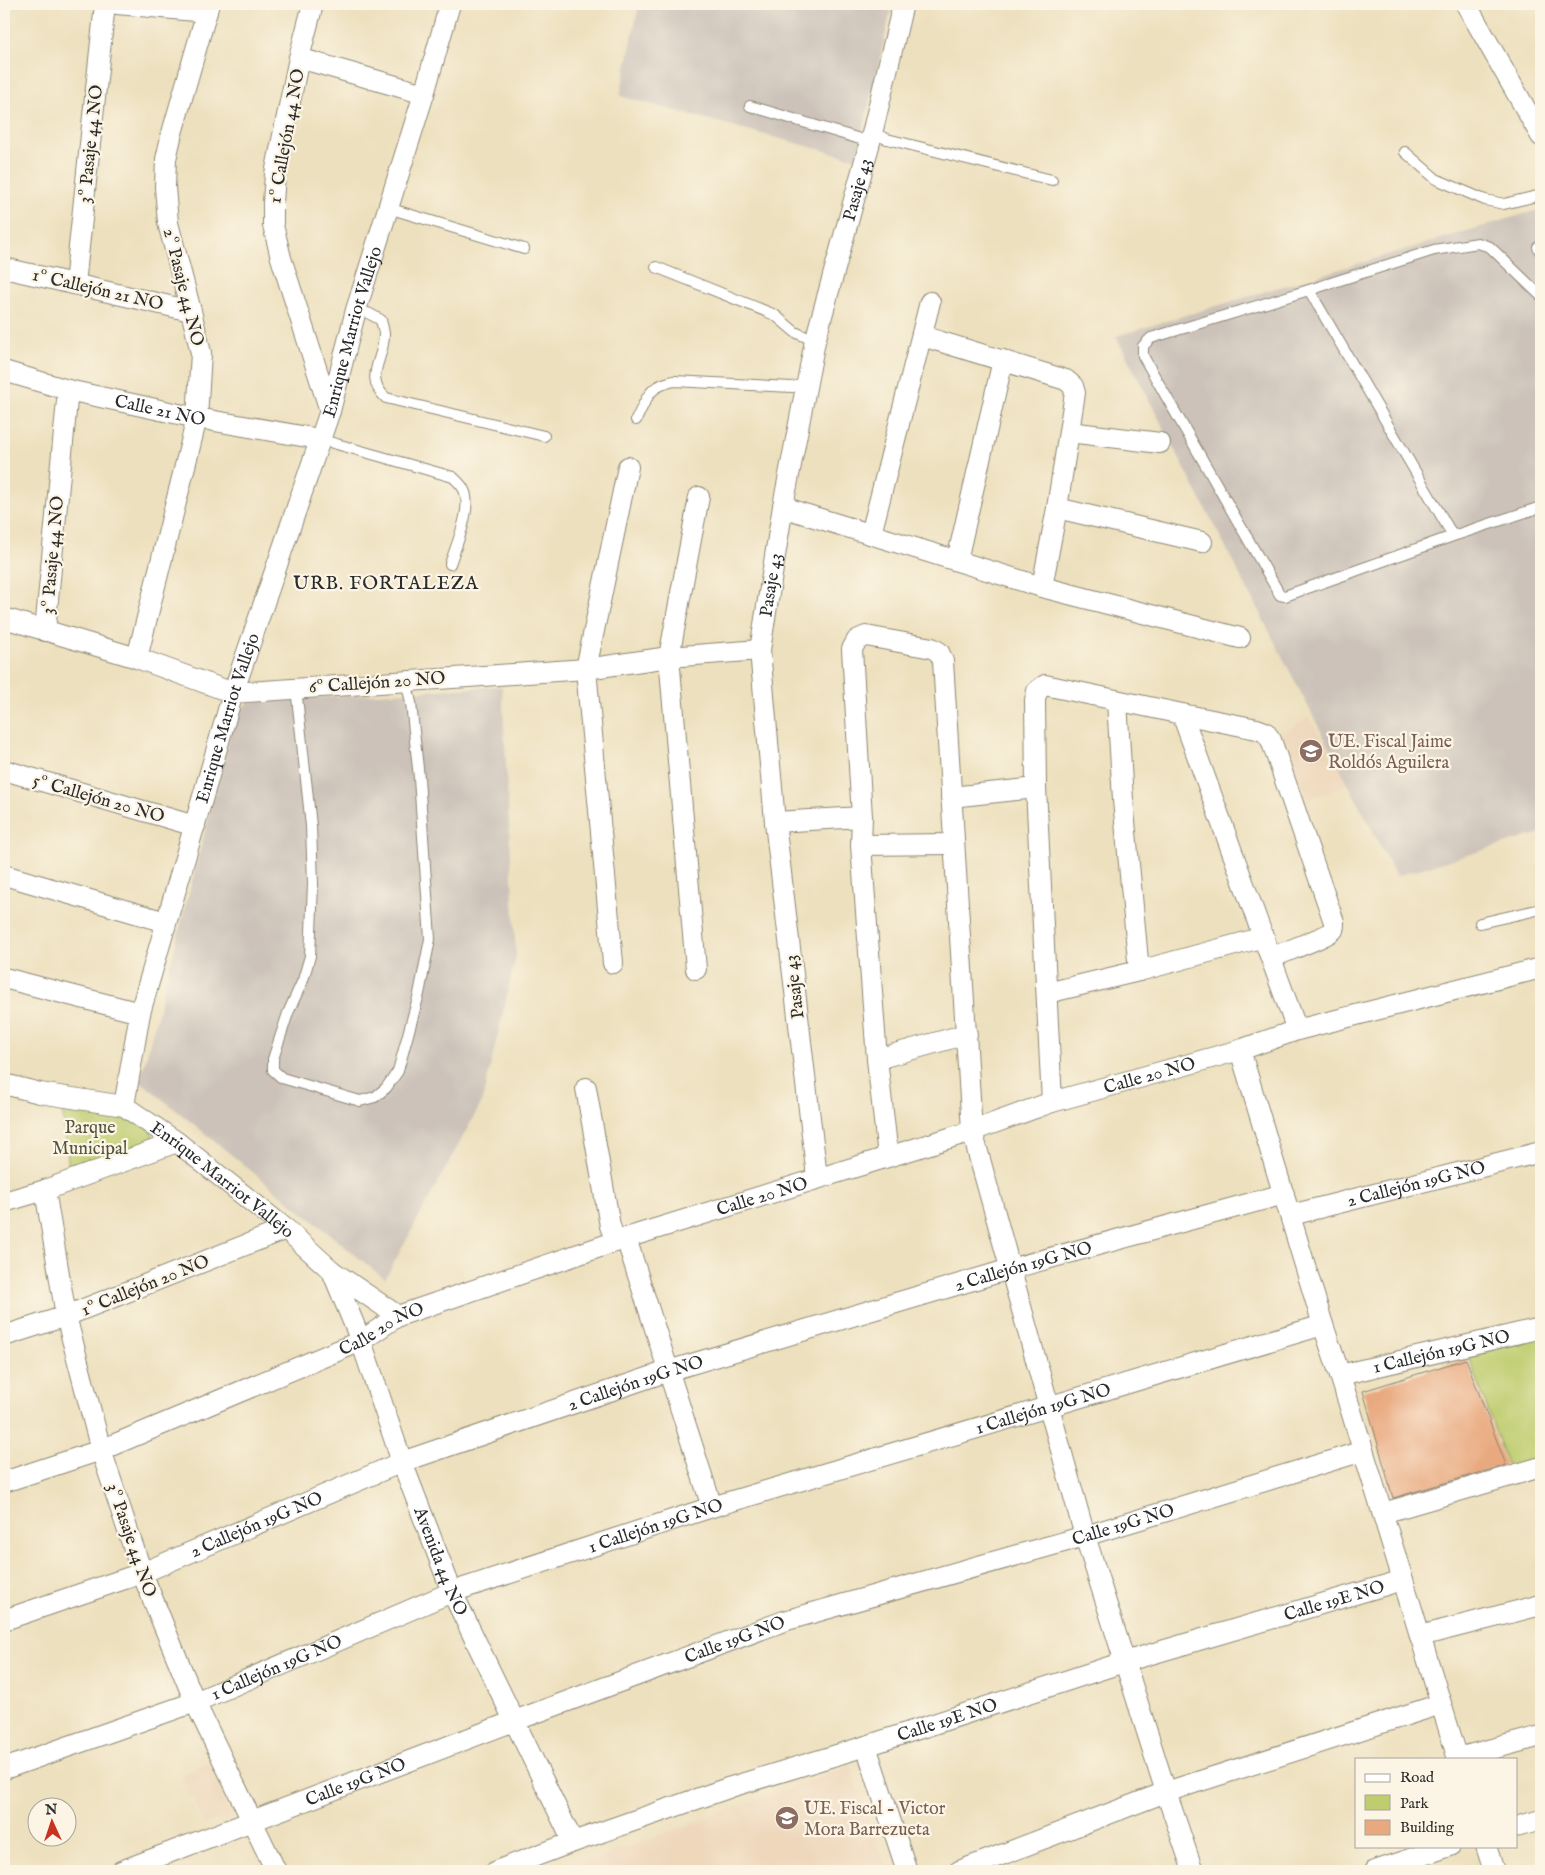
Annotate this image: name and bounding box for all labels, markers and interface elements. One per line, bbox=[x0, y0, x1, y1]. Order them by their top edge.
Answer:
street label: 1º Callejón 44 NO bbox=[264, 67, 311, 205]
street label: 3º Pasaje 44 NO bbox=[74, 84, 109, 204]
street label: Pasaje 43 bbox=[839, 156, 878, 224]
street label: 2º Pasaje 44 NO bbox=[157, 226, 208, 349]
street label: Enrique Marriot Vallejo bbox=[319, 243, 388, 421]
street label: 1º Callejón 21 NO bbox=[30, 264, 166, 317]
street label: Calle 21 NO bbox=[112, 390, 207, 432]
street label: 3º Pasaje 44 NO bbox=[37, 495, 70, 615]
street label: Pasaje 43 bbox=[755, 552, 788, 619]
district label: URB. FORTALEZA bbox=[293, 572, 479, 596]
street label: Enrique Marriot Vallejo bbox=[192, 630, 266, 806]
street label: 6º Callejón 20 NO bbox=[308, 667, 446, 700]
place label: UE. Fiscal Jaime Roldós Aguilera bbox=[1328, 731, 1452, 775]
school or university icon: UE. Fiscal Jaime Roldós Aguilera bbox=[1298, 738, 1324, 764]
street label: 5º Callejón 20 NO bbox=[30, 770, 167, 829]
street label: Pasaje 43 bbox=[780, 954, 811, 1020]
street label: Calle 20 NO bbox=[1101, 1053, 1198, 1100]
park label: Parque Municipal bbox=[52, 1117, 128, 1161]
street label: Enrique Marriot Vallejo bbox=[145, 1117, 299, 1244]
street label: 2 Callejón 19G NO bbox=[1345, 1156, 1488, 1213]
street label: Calle 20 NO bbox=[714, 1172, 811, 1222]
street label: 2 Callejón 19G NO bbox=[952, 1237, 1095, 1298]
street label: 1º Callejón 20 NO bbox=[78, 1250, 213, 1323]
street label: Calle 20 NO bbox=[336, 1298, 427, 1362]
street label: 1 Callejón 19G NO bbox=[1371, 1326, 1512, 1380]
street label: 2 Callejón 19G NO bbox=[565, 1351, 706, 1417]
street label: 1 Callejón 19G NO bbox=[973, 1379, 1114, 1441]
street label: 3º Pasaje 44 NO bbox=[100, 1481, 161, 1600]
street label: 2 Callejón 19G NO bbox=[187, 1487, 327, 1564]
street label: 1 Callejón 19G NO bbox=[586, 1494, 726, 1560]
street label: Calle 19G NO bbox=[1070, 1499, 1177, 1552]
street label: Avenida 44 NO bbox=[407, 1503, 472, 1620]
street label: Calle 19E NO bbox=[1281, 1576, 1388, 1627]
street label: Calle 19G NO bbox=[682, 1611, 789, 1670]
street label: 1 Callejón 19G NO bbox=[208, 1630, 346, 1707]
street label: Calle 19E NO bbox=[895, 1694, 1001, 1748]
street label: Calle 19G NO bbox=[303, 1753, 410, 1812]
legend bbox=[1355, 1758, 1518, 1848]
text: Road bbox=[1400, 1768, 1435, 1787]
text: Park bbox=[1400, 1794, 1430, 1813]
north arrow bbox=[28, 1798, 78, 1848]
place label: UE. Fiscal - Victor Mora Barrezueta bbox=[804, 1798, 946, 1842]
text: N bbox=[44, 1801, 58, 1819]
school or university icon: UE. Fiscal - Victor Mora Barrezueta bbox=[774, 1805, 800, 1831]
text: Building bbox=[1400, 1818, 1455, 1837]

